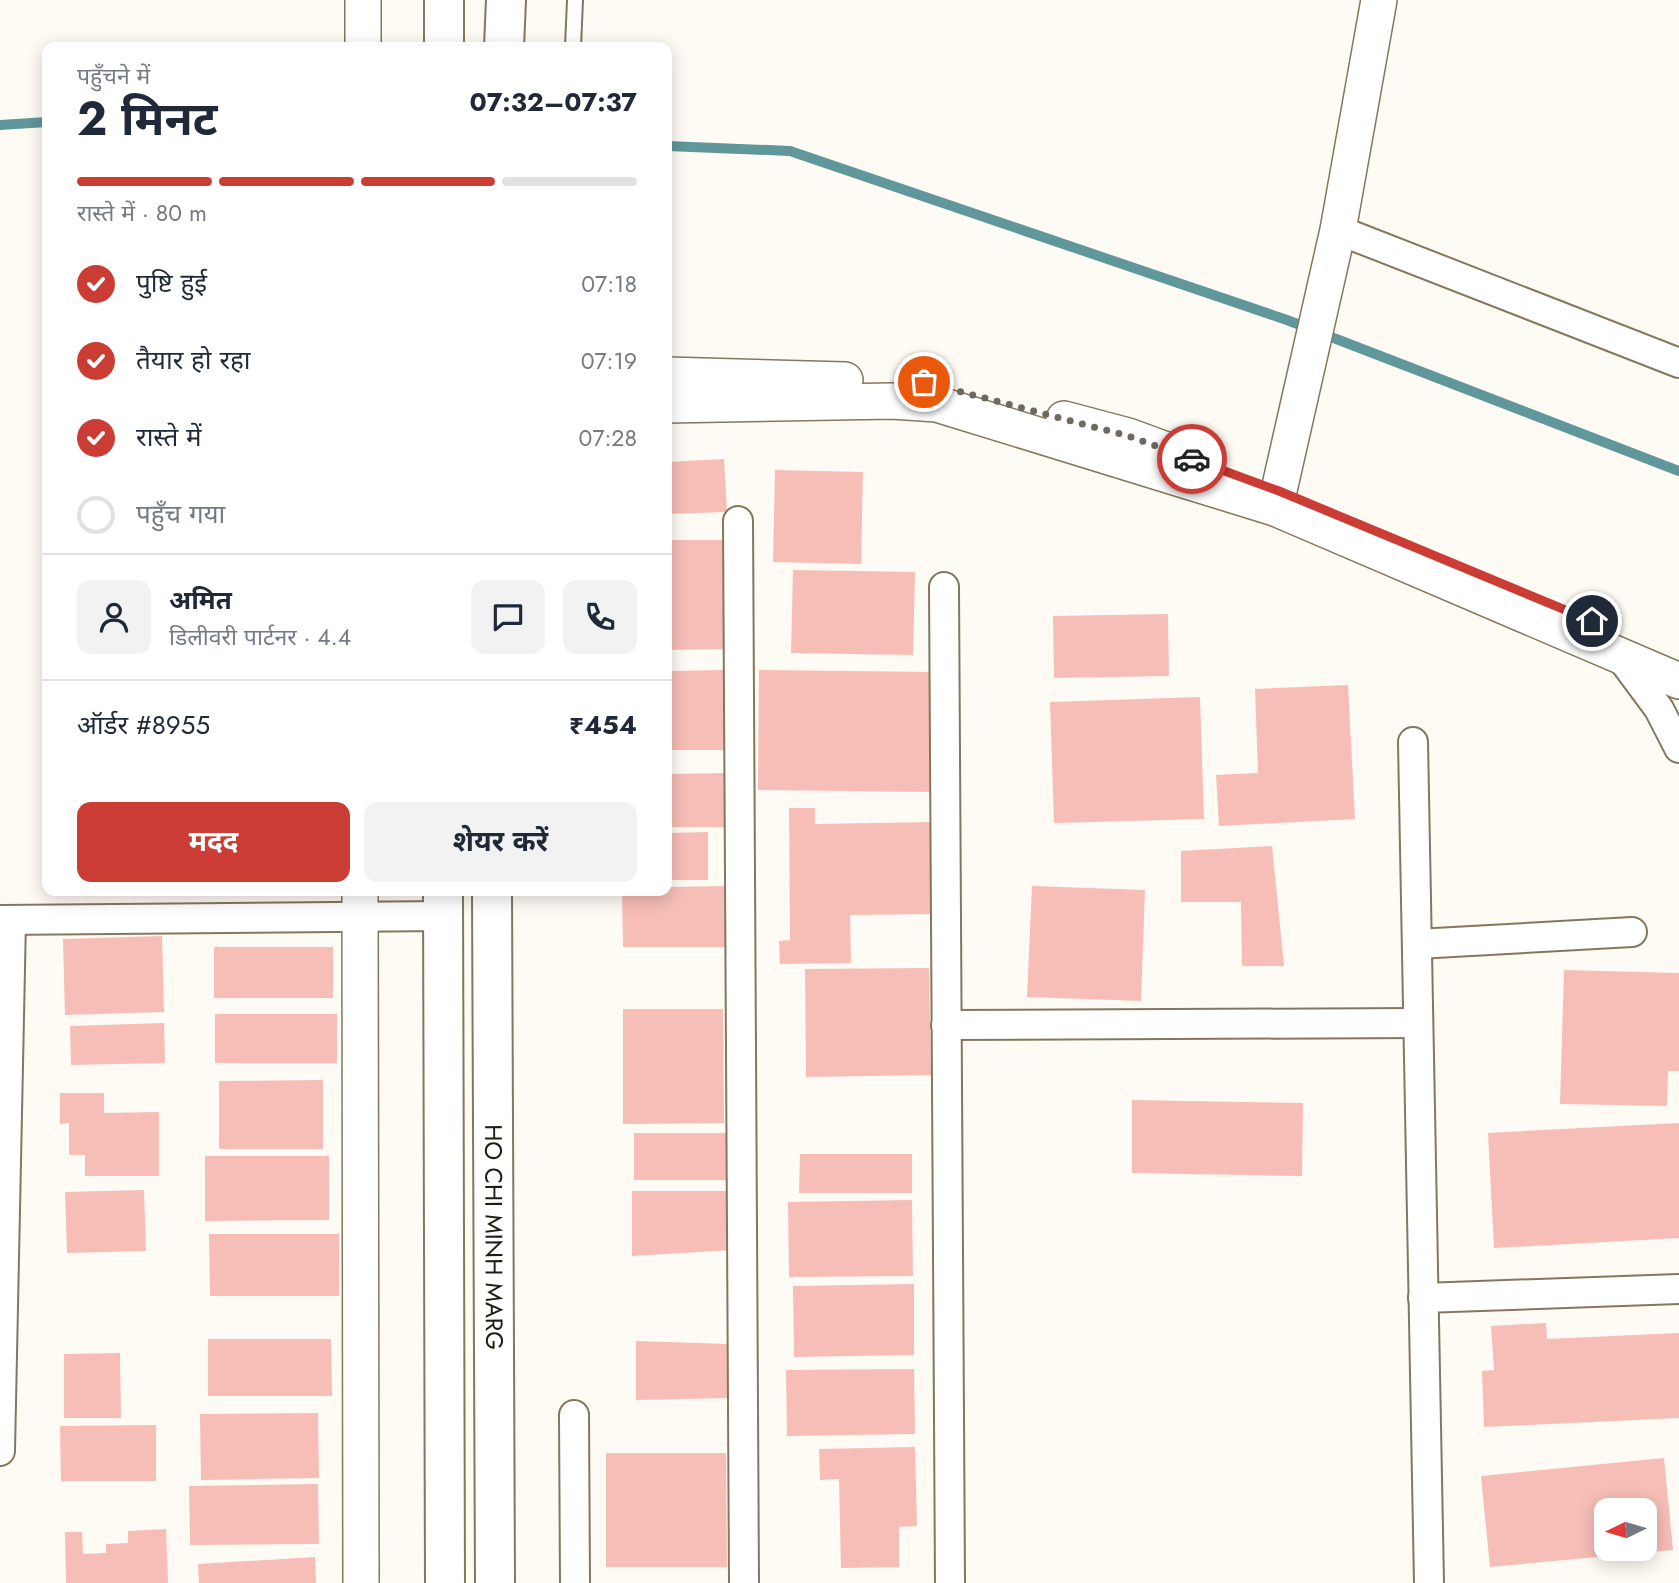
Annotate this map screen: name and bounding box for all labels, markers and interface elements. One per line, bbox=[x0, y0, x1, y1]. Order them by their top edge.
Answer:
text: पहुँचने में bbox=[77, 59, 150, 93]
text: 07:32–07:37 bbox=[469, 83, 637, 121]
text: 2 मिनट bbox=[77, 86, 218, 152]
text: रास्ते में · 80 m bbox=[77, 196, 207, 230]
text: पुष्टि हुई bbox=[136, 264, 207, 302]
icon: check bbox=[77, 265, 115, 303]
text: 07:18 bbox=[581, 267, 637, 301]
text: तैयार हो रहा bbox=[136, 341, 251, 379]
icon: check bbox=[77, 342, 115, 380]
text: 07:19 bbox=[581, 344, 637, 378]
pin bbox=[894, 352, 954, 412]
icon: bag bbox=[905, 363, 943, 401]
text: रास्ते में bbox=[136, 418, 202, 456]
icon: check bbox=[77, 419, 115, 457]
text: 07:28 bbox=[579, 421, 637, 455]
courier bbox=[1157, 424, 1227, 494]
icon: car bbox=[1173, 440, 1211, 478]
text: पहुँच गया bbox=[136, 495, 225, 533]
button: person bbox=[77, 580, 151, 654]
button: chat bbox=[471, 580, 545, 654]
button: phone bbox=[563, 580, 637, 654]
text: अमित bbox=[169, 581, 232, 619]
pin bbox=[1562, 591, 1622, 651]
icon: home bbox=[1573, 602, 1611, 640]
text: डिलीवरी पार्टनर · 4.4 bbox=[169, 620, 351, 654]
text: ऑर्डर #8955 bbox=[77, 706, 210, 744]
text: ₹454 bbox=[569, 706, 637, 744]
button: मदद bbox=[77, 802, 350, 882]
button: शेयर करें bbox=[364, 802, 637, 882]
street label: HO CHI MINH MARG bbox=[476, 1124, 512, 1350]
north arrow bbox=[1594, 1498, 1657, 1561]
map controls bbox=[1594, 1498, 1657, 1561]

